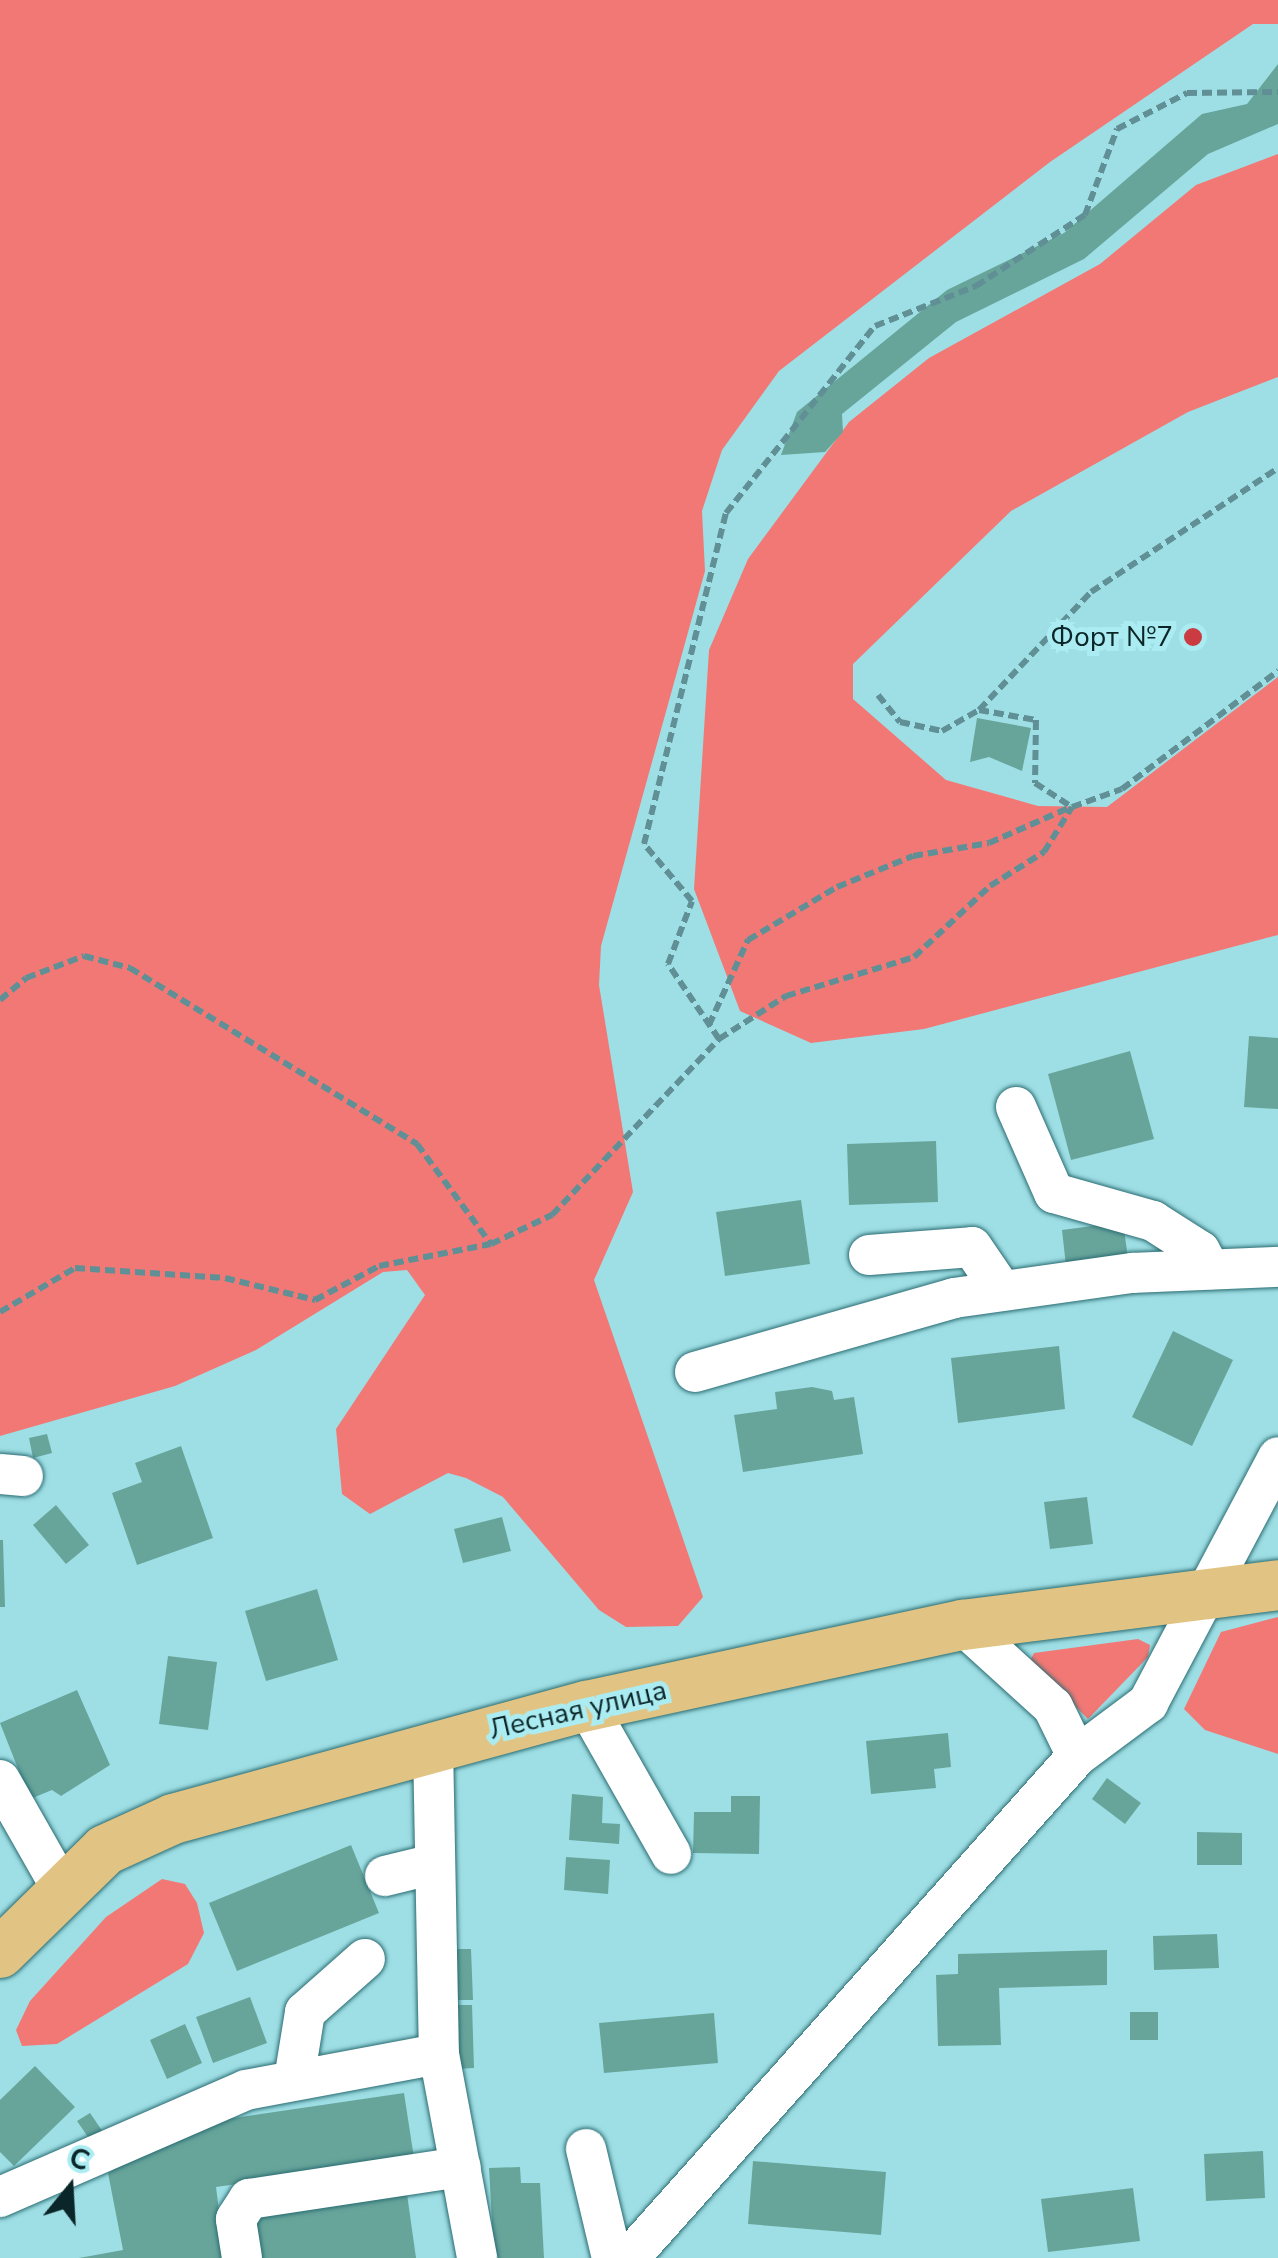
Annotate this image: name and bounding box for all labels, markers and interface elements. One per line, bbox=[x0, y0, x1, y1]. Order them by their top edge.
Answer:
place label: Форт №7 bbox=[1050, 620, 1173, 654]
marker: Форт №7 bbox=[1182, 626, 1204, 648]
street label: Лесная улица bbox=[486, 1673, 670, 1747]
north arrow bbox=[20, 2138, 120, 2238]
text: С bbox=[64, 2138, 94, 2180]

